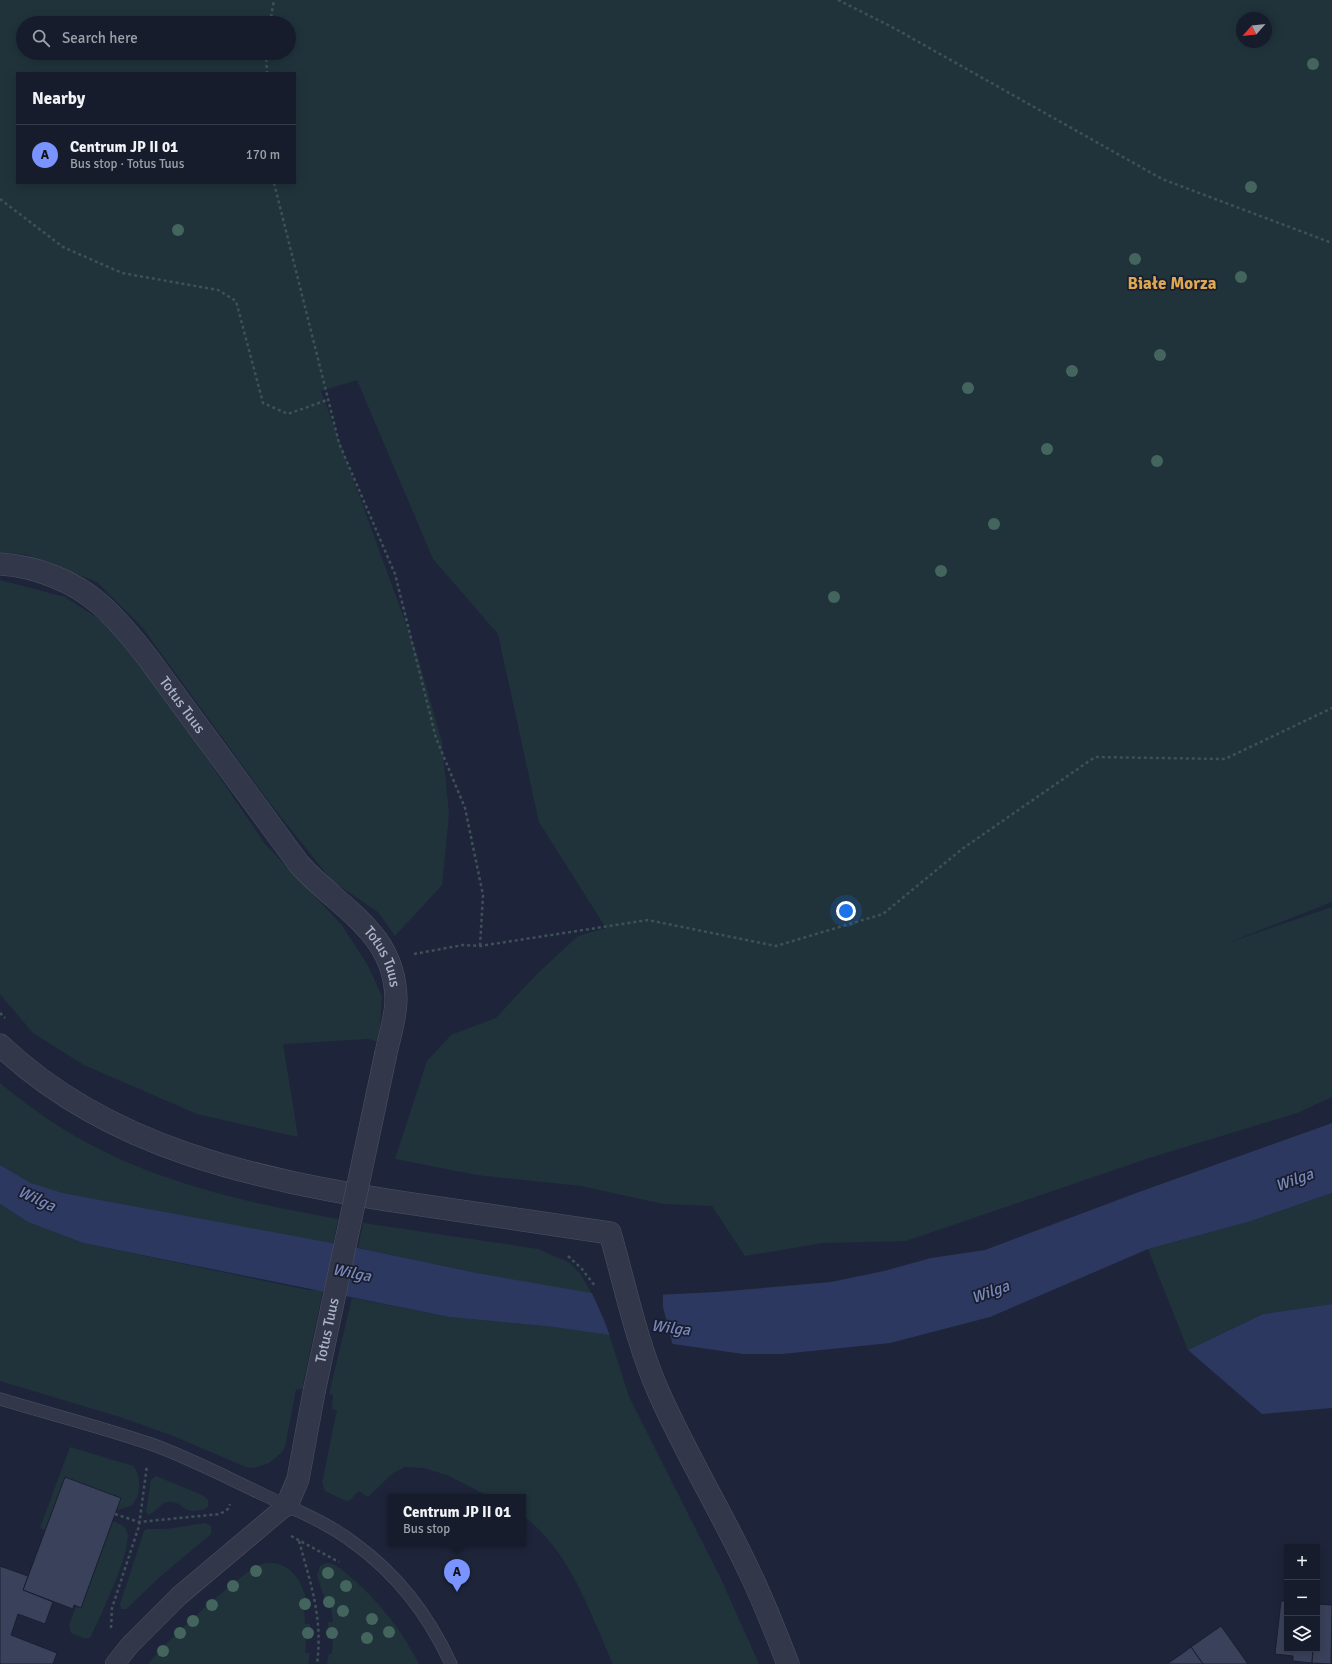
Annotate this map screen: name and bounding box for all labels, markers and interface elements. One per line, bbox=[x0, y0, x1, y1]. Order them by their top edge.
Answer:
north arrow bbox=[1236, 12, 1272, 48]
search box bbox=[16, 16, 296, 60]
icon: search bbox=[30, 27, 52, 49]
text: Search here bbox=[62, 29, 138, 47]
text: Nearby bbox=[32, 88, 85, 109]
text: Centrum JP II 01 bbox=[70, 138, 178, 156]
text: A bbox=[41, 147, 49, 163]
text: 170 m bbox=[246, 147, 280, 163]
text: Bus stop · Totus Tuus bbox=[70, 156, 184, 172]
district label: Białe Morza bbox=[1128, 273, 1217, 294]
street label: Totus Tuus bbox=[156, 673, 210, 737]
your location bbox=[836, 901, 856, 921]
street label: Totus Tuus bbox=[360, 922, 404, 989]
water label: Wilga bbox=[1273, 1164, 1317, 1196]
water label: Wilga bbox=[15, 1182, 59, 1216]
water label: Wilga bbox=[331, 1259, 374, 1287]
water label: Wilga bbox=[969, 1276, 1013, 1308]
street label: Totus Tuus bbox=[311, 1296, 343, 1365]
water label: Wilga bbox=[650, 1316, 692, 1340]
popup bbox=[388, 1494, 526, 1546]
text: Centrum JP II 01 bbox=[403, 1503, 511, 1521]
text: Bus stop bbox=[403, 1521, 450, 1537]
map controls bbox=[1284, 1544, 1320, 1652]
button: + bbox=[1284, 1544, 1320, 1580]
pin: A bbox=[444, 1559, 470, 1592]
button: − bbox=[1284, 1580, 1320, 1616]
button: layers bbox=[1284, 1616, 1320, 1652]

